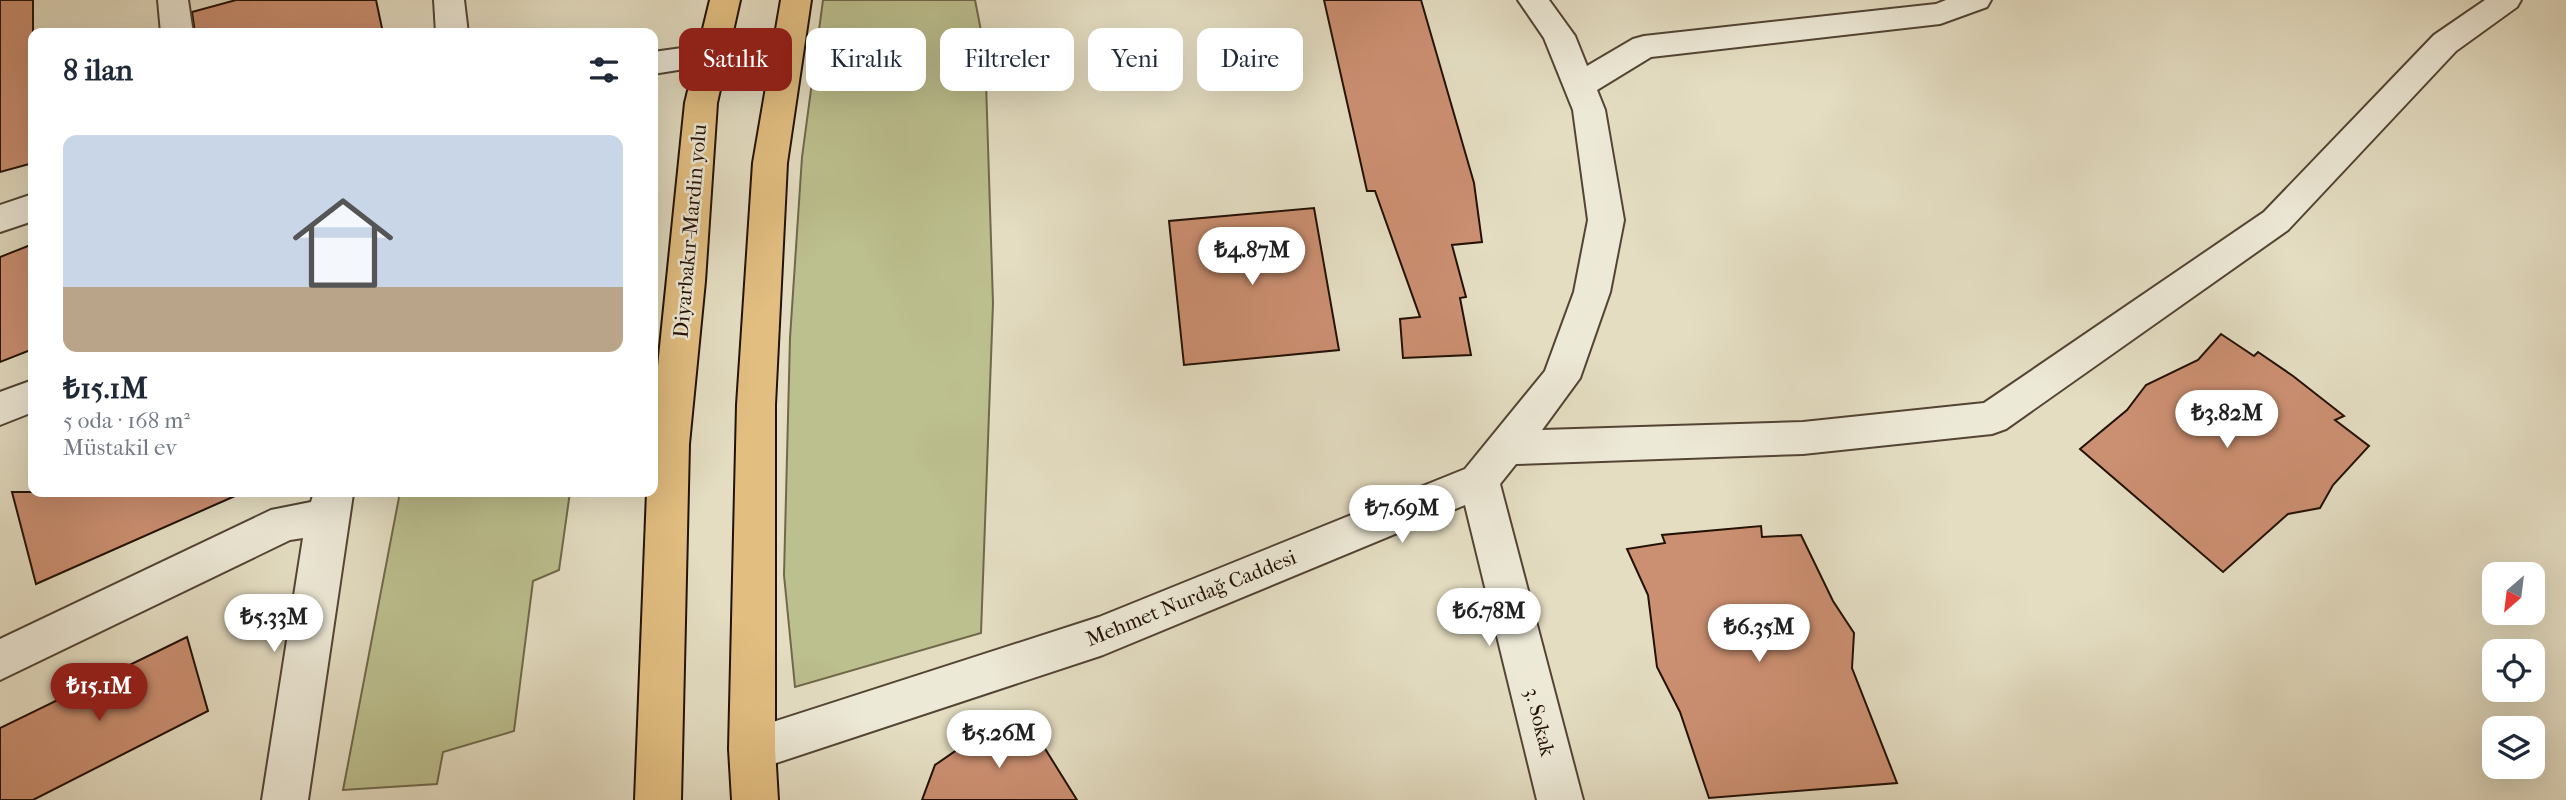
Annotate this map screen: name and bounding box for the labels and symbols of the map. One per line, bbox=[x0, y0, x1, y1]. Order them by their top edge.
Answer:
street label: Diyarbakır-Mardin yolu bbox=[669, 123, 711, 339]
pin: ₺4.87M bbox=[1195, 228, 1309, 287]
pin: ₺3.82M bbox=[2170, 391, 2284, 450]
pin: ₺7.69M bbox=[1345, 486, 1459, 545]
street label: Mehmet Nurdağ Caddesi bbox=[1082, 545, 1300, 651]
north arrow bbox=[2482, 562, 2544, 625]
pin: ₺6.78M bbox=[1432, 588, 1546, 648]
pin: ₺5.33M bbox=[217, 594, 331, 654]
pin: ₺6.35M bbox=[1702, 604, 1816, 664]
pin: ₺15.1M bbox=[42, 664, 156, 723]
street label: 3. Sokak bbox=[1520, 685, 1560, 759]
pin: ₺5.26M bbox=[942, 710, 1056, 770]

